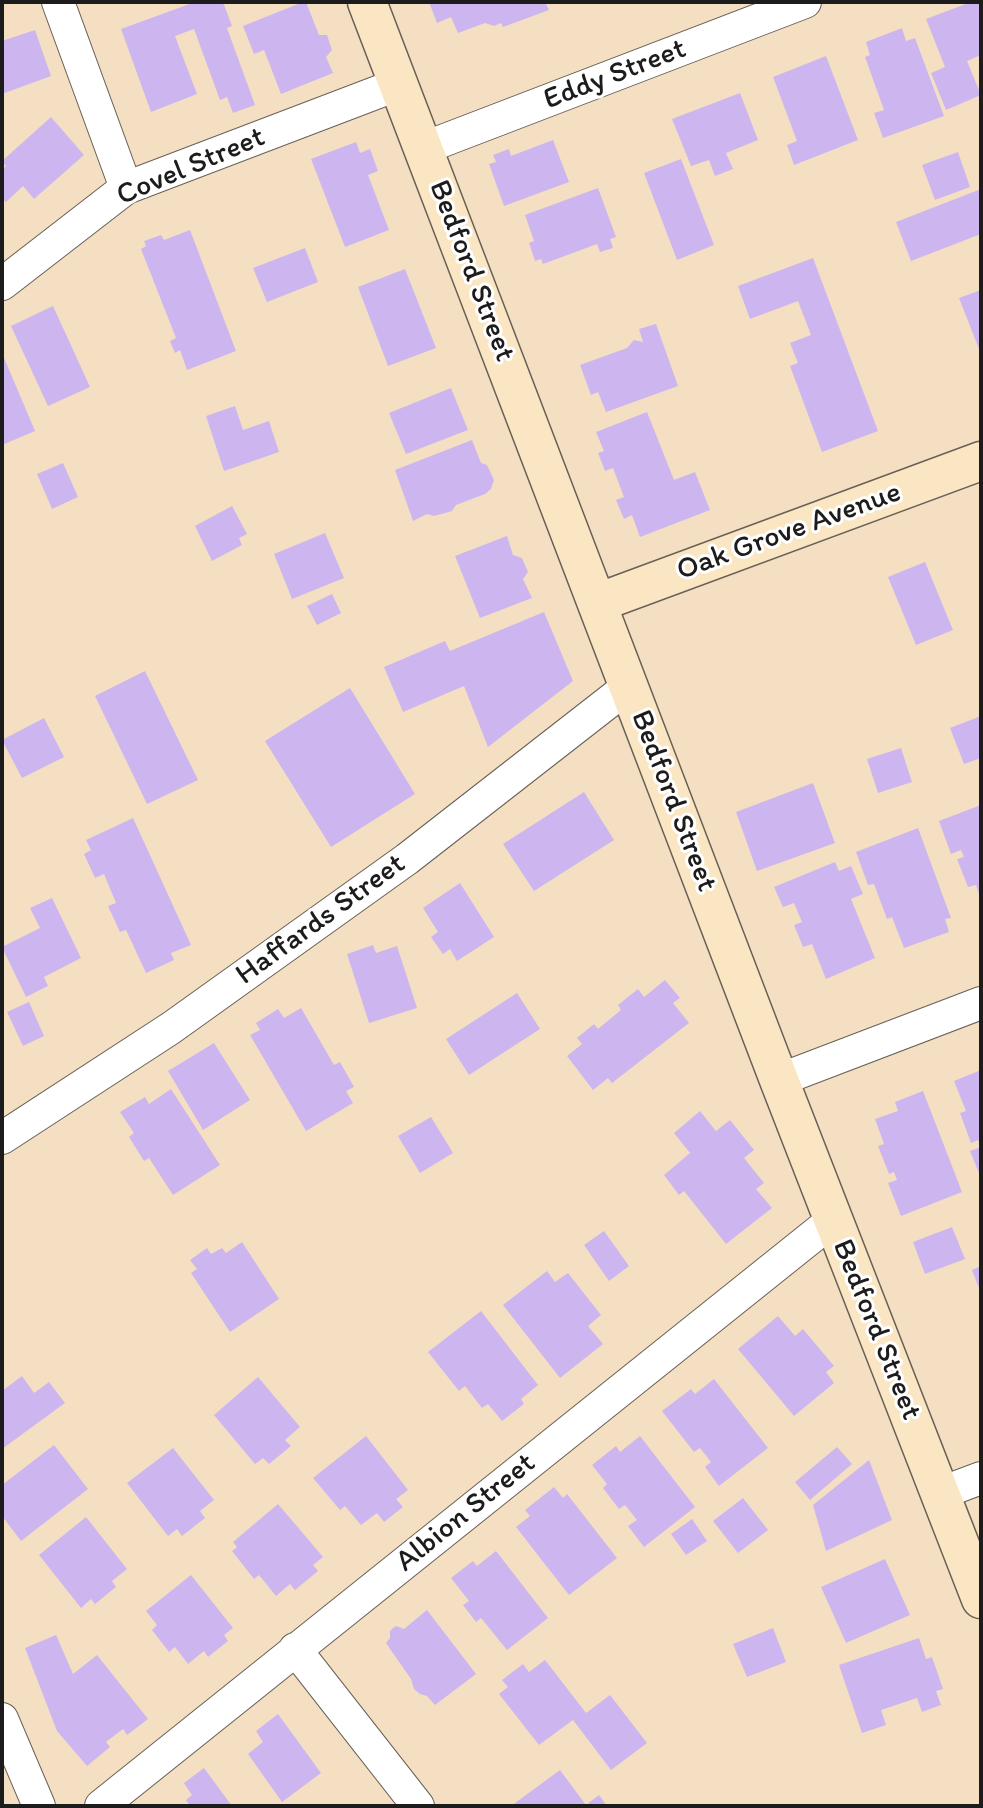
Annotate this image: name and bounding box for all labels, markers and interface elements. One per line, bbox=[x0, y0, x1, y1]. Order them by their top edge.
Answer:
street label: Eddy Street bbox=[539, 31, 691, 119]
street label: Covel Street bbox=[112, 120, 270, 214]
street label: Bedford Street bbox=[420, 175, 522, 367]
street label: Oak Grove Avenue bbox=[672, 475, 906, 589]
street label: Bedford Street bbox=[622, 705, 724, 897]
street label: Haffards Street bbox=[229, 847, 413, 993]
street label: Bedford Street bbox=[823, 1235, 929, 1425]
street label: Albion Street bbox=[389, 1446, 543, 1580]

